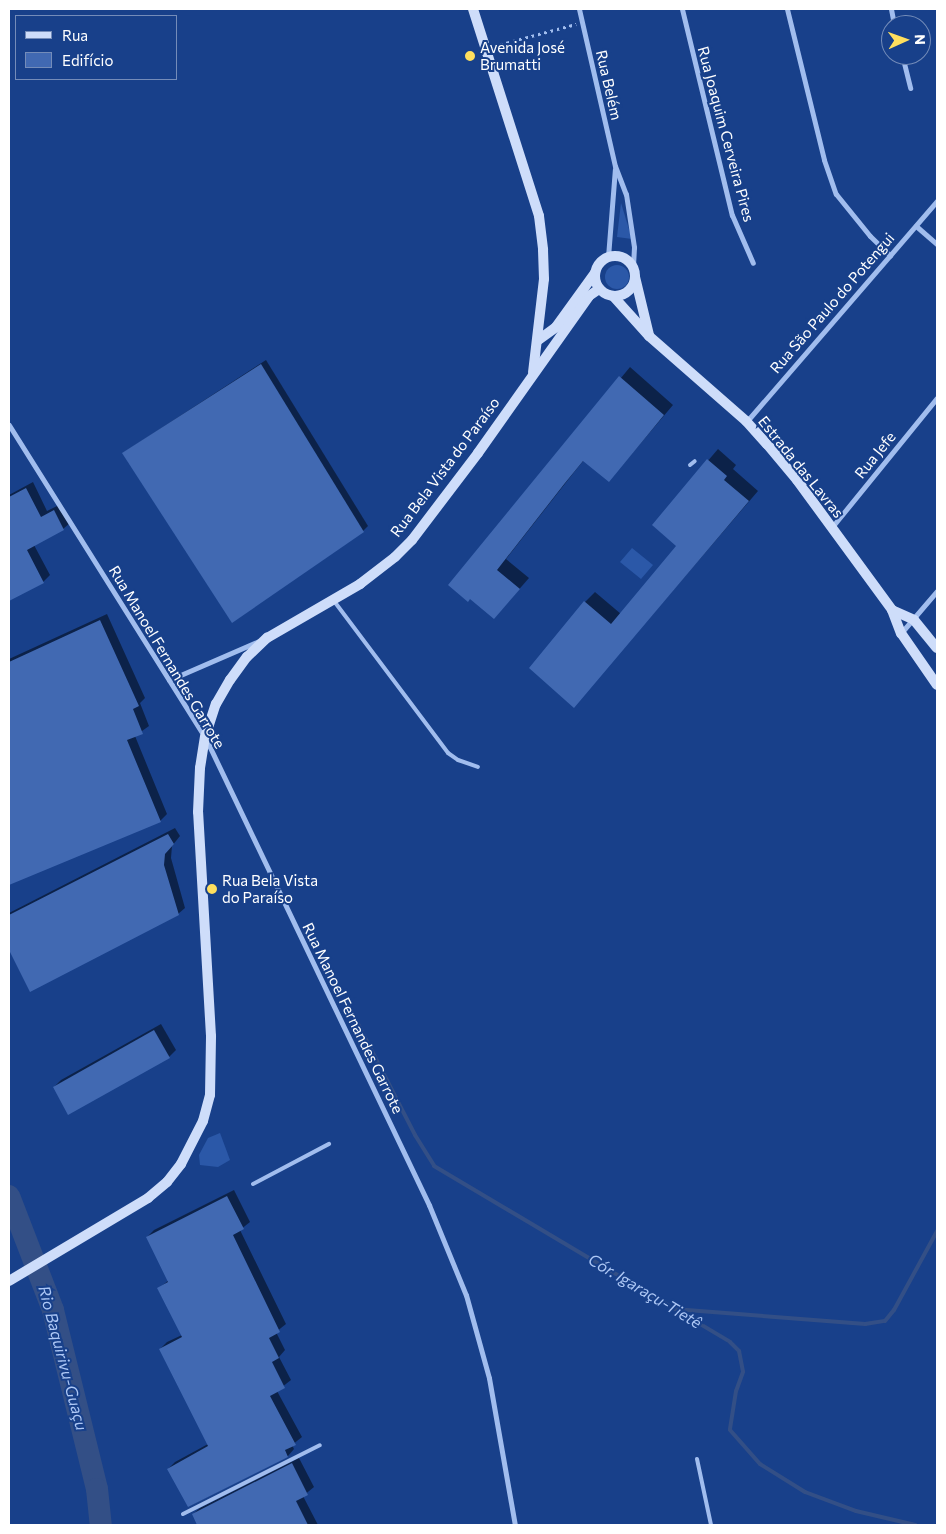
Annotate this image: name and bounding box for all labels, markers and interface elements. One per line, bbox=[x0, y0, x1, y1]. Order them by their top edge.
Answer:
legend bbox=[15, 15, 178, 80]
north arrow bbox=[881, 15, 931, 65]
text: Rua bbox=[62, 26, 88, 44]
text: N bbox=[912, 34, 929, 45]
place label: Avenida José Brumatti bbox=[480, 38, 565, 73]
street label: Rua Joaquim Cerveira Pires bbox=[694, 44, 758, 224]
street label: Rua Belém bbox=[592, 48, 626, 122]
marker: Avenida José Brumatti bbox=[464, 50, 476, 62]
text: Edifício bbox=[62, 51, 113, 69]
street label: Rua São Paulo do Potengui bbox=[766, 229, 898, 377]
street label: Rua Bela Vista do Paraíso bbox=[387, 394, 503, 540]
street label: Estrada das Lavras bbox=[755, 413, 847, 521]
street label: Rua Jefe bbox=[851, 428, 899, 482]
street label: Rua Manoel Fernandes Garrote bbox=[105, 562, 229, 752]
place label: Rua Bela Vista do Paraíso bbox=[222, 871, 318, 906]
marker: Rua Bela Vista do Paraíso bbox=[206, 883, 218, 895]
street label: Rua Manoel Fernandes Garrote bbox=[299, 920, 407, 1116]
water label: Cór. Igaraçu-Tietê bbox=[585, 1250, 705, 1332]
water label: Rio Baquirivu-Guaçu bbox=[34, 1284, 92, 1432]

